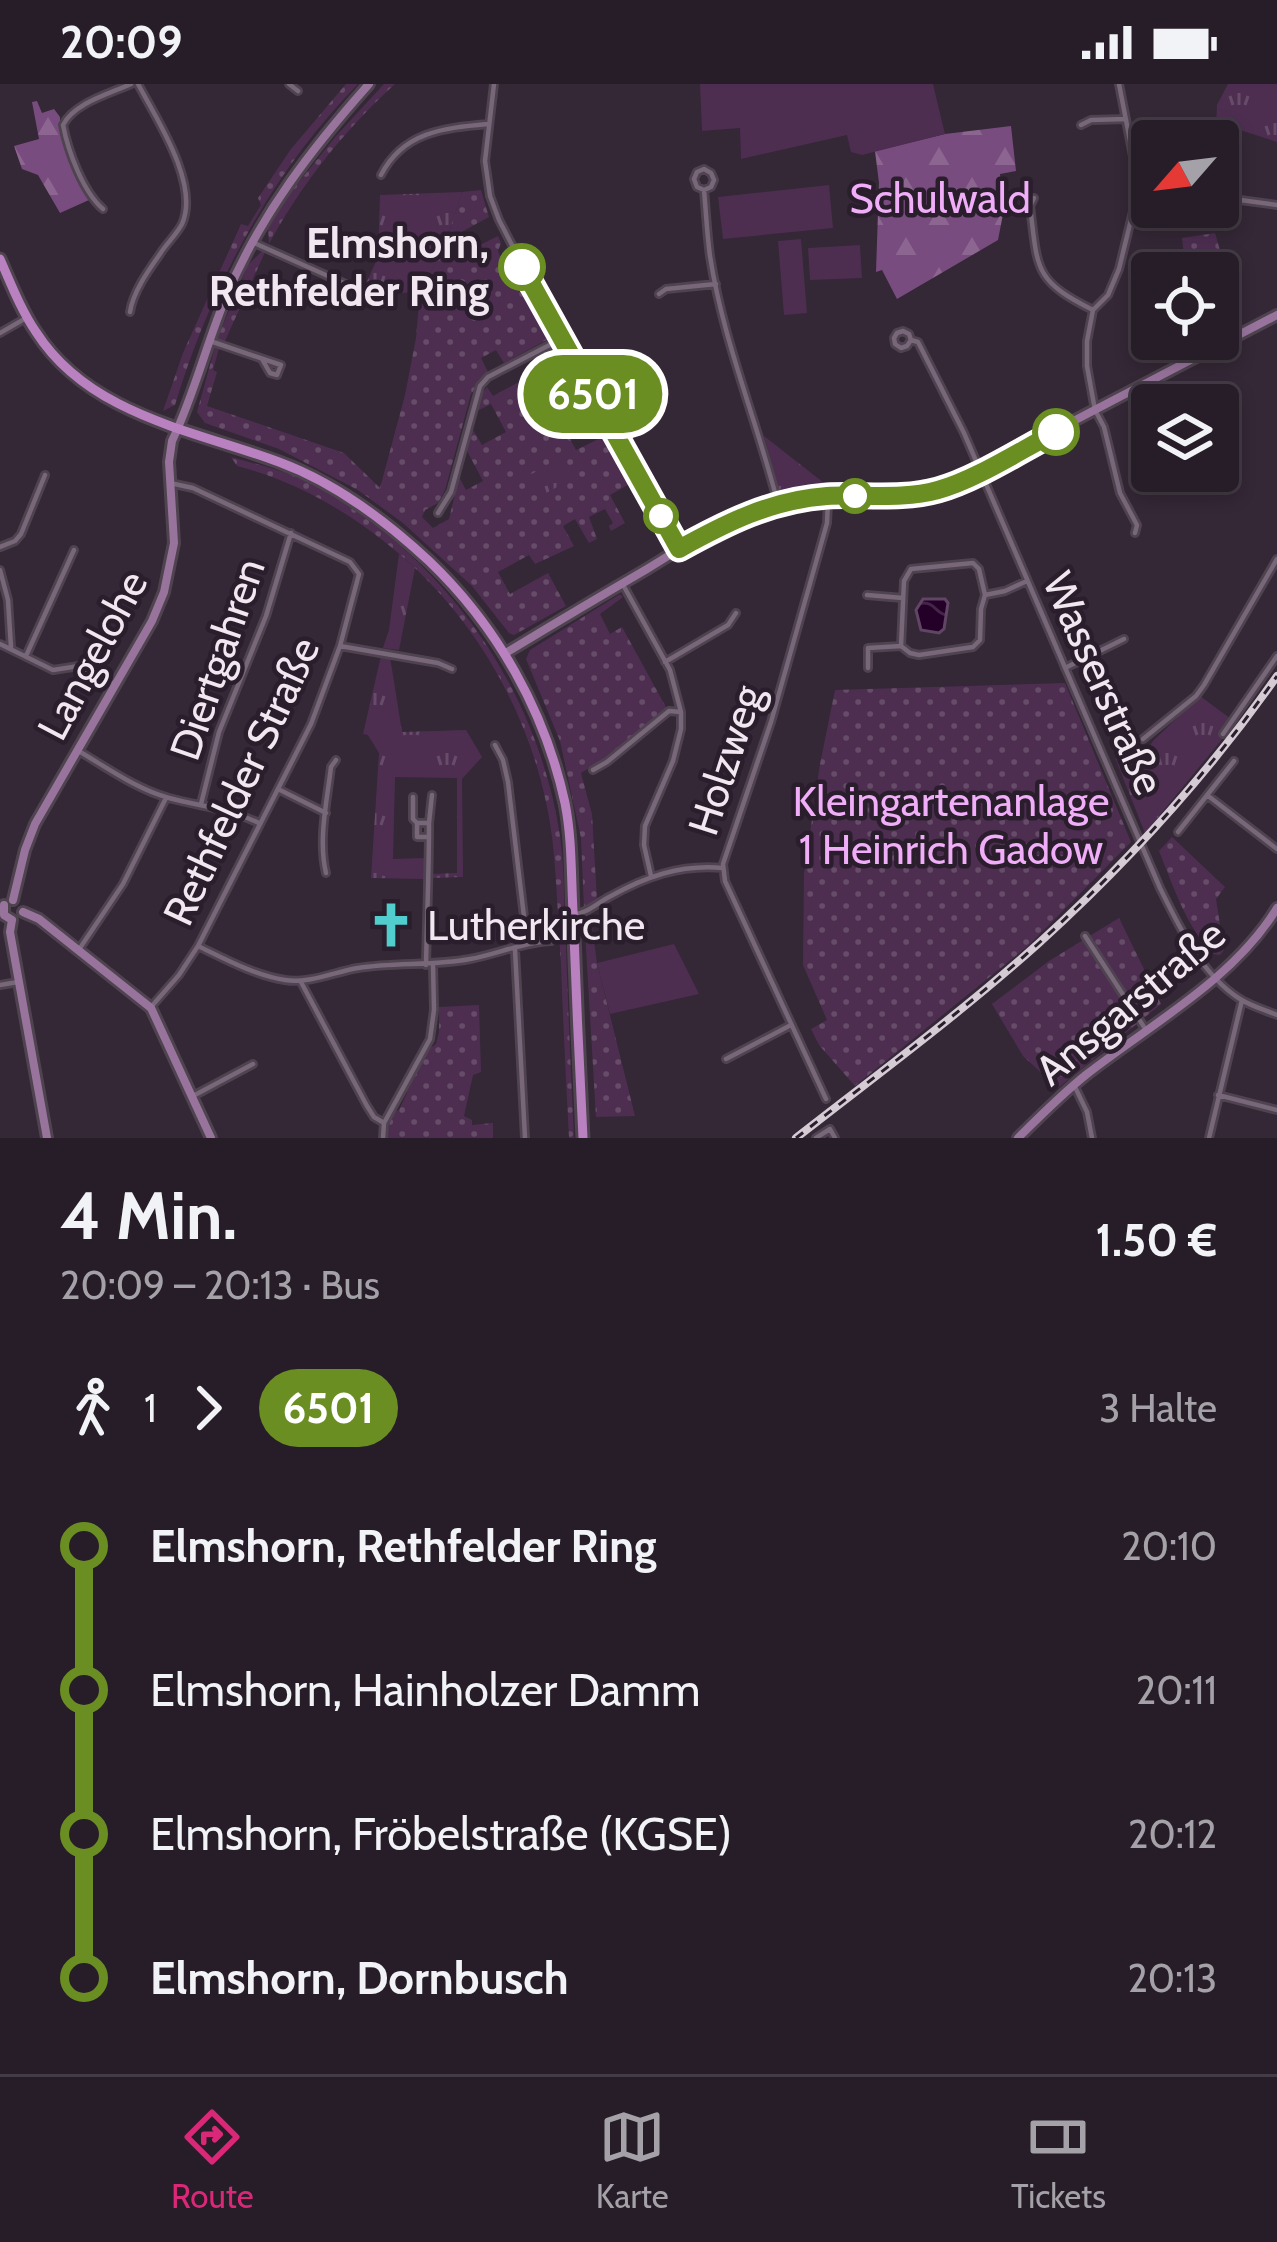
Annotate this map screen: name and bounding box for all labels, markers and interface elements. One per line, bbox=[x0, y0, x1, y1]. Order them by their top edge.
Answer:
text: 20:09 bbox=[60, 15, 183, 69]
north arrow bbox=[1131, 120, 1239, 228]
map controls bbox=[1131, 120, 1239, 492]
park label: Schulwald bbox=[849, 172, 1031, 224]
place label: Elmshorn, Rethfelder Ring bbox=[209, 217, 489, 317]
marker: Elmshorn, Rethfelder Ring bbox=[500, 245, 544, 289]
button: locate bbox=[1131, 252, 1239, 360]
line badge: 6501 bbox=[509, 355, 677, 433]
text: 6501 bbox=[547, 368, 639, 420]
button: layers bbox=[1131, 384, 1239, 492]
unlabelled marker bbox=[1034, 410, 1078, 454]
unlabelled marker bbox=[839, 480, 871, 512]
unlabelled marker bbox=[645, 500, 677, 532]
street label: Diertgahren bbox=[158, 551, 276, 767]
street label: Langelohe bbox=[26, 561, 158, 749]
street label: Wasserstraße bbox=[1032, 564, 1176, 802]
street label: Rethfelder Straße bbox=[152, 629, 330, 933]
street label: Holzweg bbox=[676, 677, 774, 842]
park label: Kleingartenanlage 1 Heinrich Gadow bbox=[793, 775, 1109, 875]
place label: Lutherkirche bbox=[427, 899, 645, 951]
church icon: Lutherkirche bbox=[366, 900, 416, 950]
street label: Ansgarstraße bbox=[1025, 908, 1235, 1096]
text: 4 Min. bbox=[60, 1175, 237, 1256]
text: 1.50 € bbox=[1095, 1213, 1217, 1267]
text: 20:09 – 20:13 · Bus bbox=[60, 1261, 380, 1309]
icon: walk bbox=[60, 1375, 126, 1441]
icon: forward bbox=[175, 1375, 241, 1441]
text: 6501 bbox=[283, 1382, 374, 1434]
text: 1 bbox=[144, 1384, 157, 1432]
text: 3 Halte bbox=[1099, 1384, 1217, 1432]
text: Elmshorn, Rethfelder Ring bbox=[150, 1519, 657, 1573]
text: 20:10 bbox=[1121, 1522, 1217, 1570]
text: Elmshorn, Hainholzer Damm bbox=[150, 1663, 700, 1717]
text: 20:11 bbox=[1136, 1666, 1217, 1714]
text: Elmshorn, Fröbelstraße (KGSE) bbox=[150, 1807, 732, 1861]
text: 20:12 bbox=[1128, 1810, 1217, 1858]
text: Elmshorn, Dornbusch bbox=[150, 1951, 569, 2005]
text: 20:13 bbox=[1127, 1954, 1217, 2002]
tab: Route bbox=[171, 2104, 254, 2216]
tab: Karte bbox=[596, 2104, 669, 2216]
tab: Tickets bbox=[1011, 2104, 1106, 2216]

